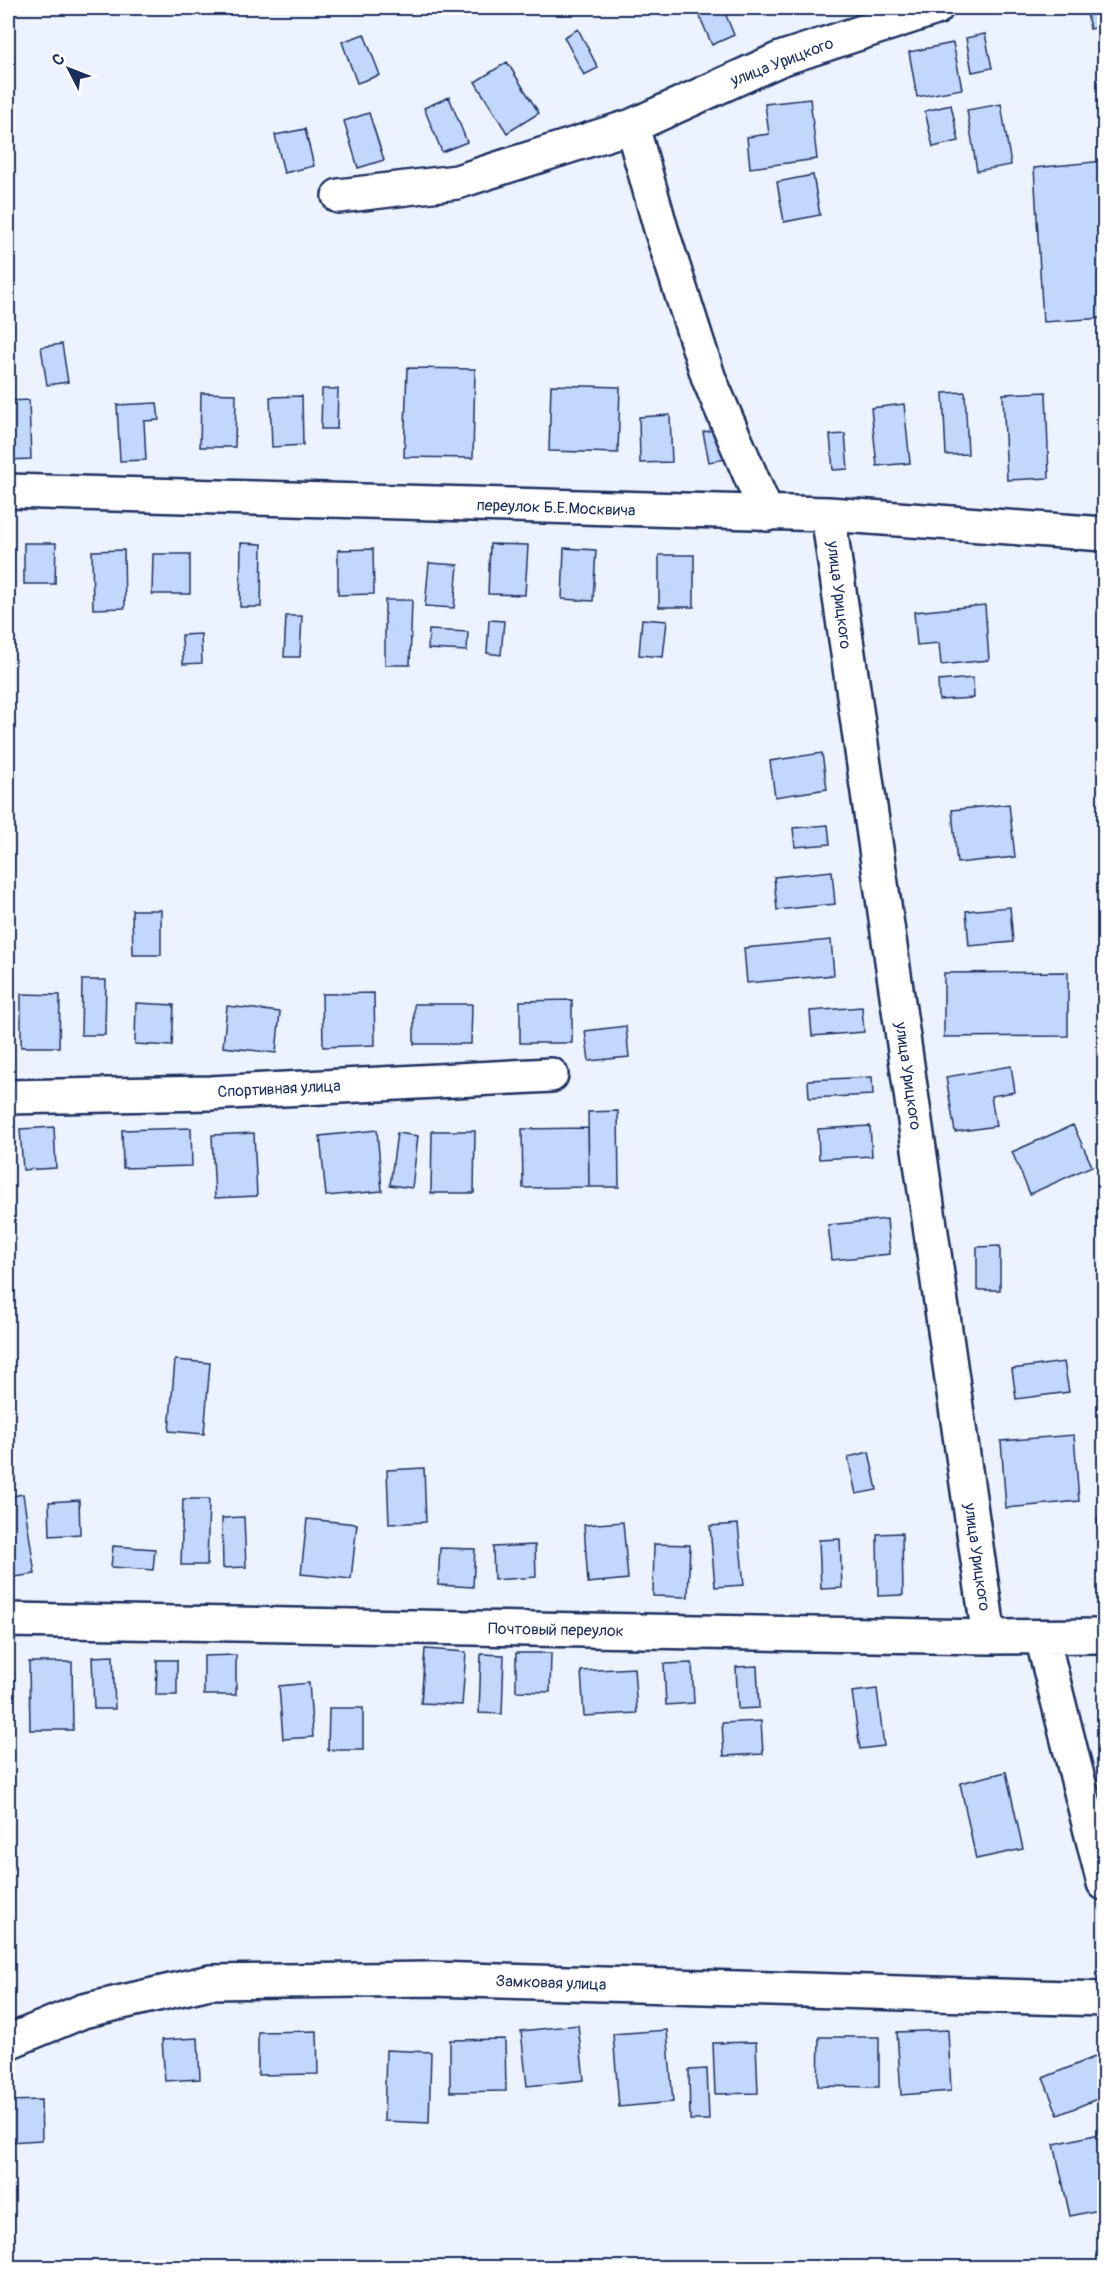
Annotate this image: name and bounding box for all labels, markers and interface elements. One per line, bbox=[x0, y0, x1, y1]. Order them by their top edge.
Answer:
street label: улица Урицкого bbox=[727, 33, 837, 91]
north arrow bbox=[39, 39, 99, 99]
text: С bbox=[48, 49, 69, 70]
street label: переулок Б.Е.Москвича bbox=[476, 495, 636, 521]
street label: улица Урицкого bbox=[822, 539, 856, 650]
street label: улица Урицкого bbox=[890, 1020, 926, 1132]
street label: Спортивная улица bbox=[217, 1076, 341, 1102]
street label: улица Урицкого bbox=[959, 1501, 995, 1613]
street label: Почтовый переулок bbox=[488, 1619, 624, 1641]
street label: Замковая улица bbox=[495, 1971, 607, 1995]

